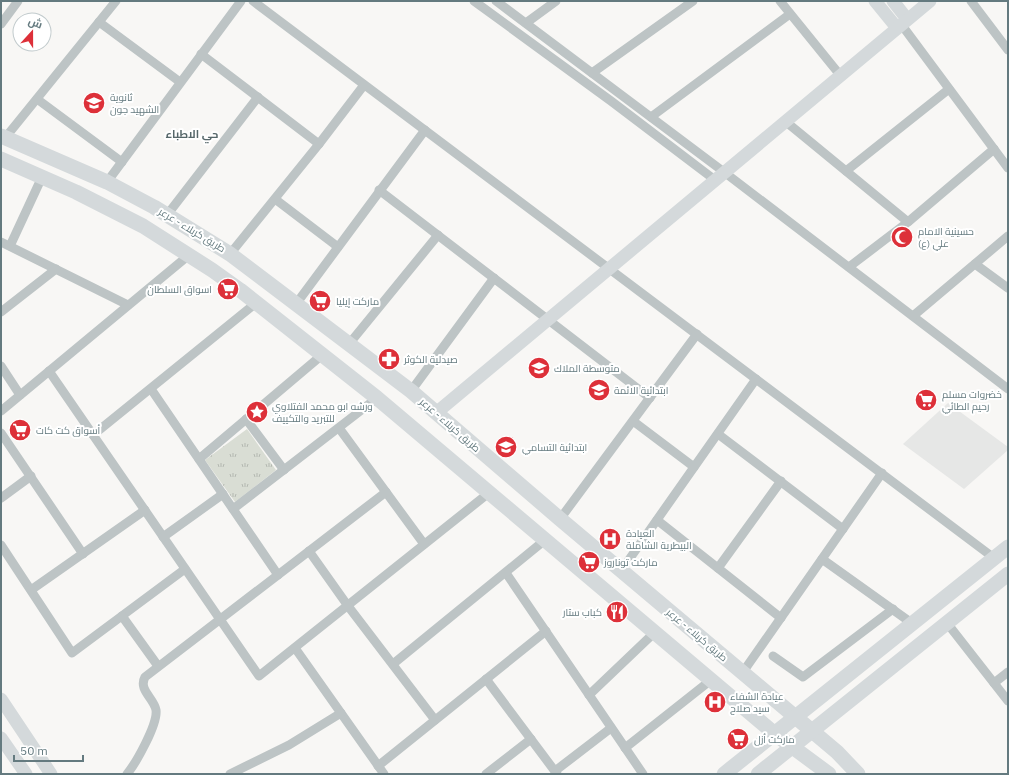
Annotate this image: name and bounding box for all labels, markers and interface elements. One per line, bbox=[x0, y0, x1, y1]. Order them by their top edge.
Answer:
north arrow bbox=[12, 12, 52, 52]
text: ش bbox=[26, 14, 45, 32]
school or university icon: ثانوية الشهيد جون bbox=[81, 90, 107, 116]
place label: ثانوية الشهيد جون bbox=[110, 91, 159, 116]
district label: حي الاطباء bbox=[166, 127, 218, 144]
street label: طريق كربلاء - عرعر bbox=[155, 204, 228, 255]
mosque icon: حسينية الامام علي (ع) bbox=[889, 224, 915, 250]
place label: حسينية الامام علي (ع) bbox=[918, 225, 974, 251]
supermarket icon: اسواق السلطان bbox=[215, 276, 241, 302]
place label: اسواق السلطان bbox=[147, 283, 212, 296]
supermarket icon: ماركت إيليا bbox=[307, 288, 333, 314]
place label: ماركت إيليا bbox=[336, 295, 379, 308]
pharmacy icon: صيدلية الكوثر bbox=[376, 346, 402, 372]
place label: صيدلية الكوثر bbox=[403, 353, 458, 366]
school or university icon: متوسطة الملاك bbox=[526, 355, 552, 381]
place label: متوسطة الملاك bbox=[554, 362, 620, 375]
school or university icon: ابتدائية الائمة bbox=[586, 377, 612, 403]
place label: ابتدائية الائمة bbox=[614, 384, 668, 397]
supermarket icon: خضروات مسلم رحيم الطائي bbox=[913, 387, 939, 413]
place label: خضروات مسلم رحيم الطائي bbox=[942, 388, 1002, 414]
street label: طريق كربلاء - عرعر bbox=[416, 395, 483, 455]
place icon: ورشه ابو محمد الفتلاوي للتبريد والتكييف bbox=[244, 399, 270, 425]
place label: ورشه ابو محمد الفتلاوي للتبريد والتكييف bbox=[272, 400, 373, 425]
supermarket icon: أسواق كت كات bbox=[7, 417, 33, 443]
place label: أسواق كت كات bbox=[36, 424, 101, 437]
school or university icon: ابتدائية التسامي bbox=[493, 434, 519, 460]
place label: ابتدائية التسامي bbox=[522, 441, 587, 455]
hospital icon: العيادة البيطرية الشاملة bbox=[597, 526, 623, 552]
place label: العيادة البيطرية الشاملة bbox=[626, 527, 692, 552]
supermarket icon: ماركت توناروز bbox=[576, 549, 602, 575]
place label: ماركت توناروز bbox=[603, 556, 658, 569]
restaurant icon: كباب ستار bbox=[604, 599, 630, 625]
street label: طريق كربلاء - عرعر bbox=[663, 605, 730, 664]
place label: كباب ستار bbox=[562, 606, 602, 619]
hospital icon: عيادة الشفاء سيد صلاح bbox=[702, 689, 728, 715]
place label: عيادة الشفاء سيد صلاح bbox=[730, 690, 784, 715]
supermarket icon: ماركت أزل bbox=[725, 726, 751, 752]
place label: ماركت أزل bbox=[754, 733, 795, 746]
scale bar bbox=[14, 737, 83, 763]
text: 50 m bbox=[20, 743, 48, 758]

